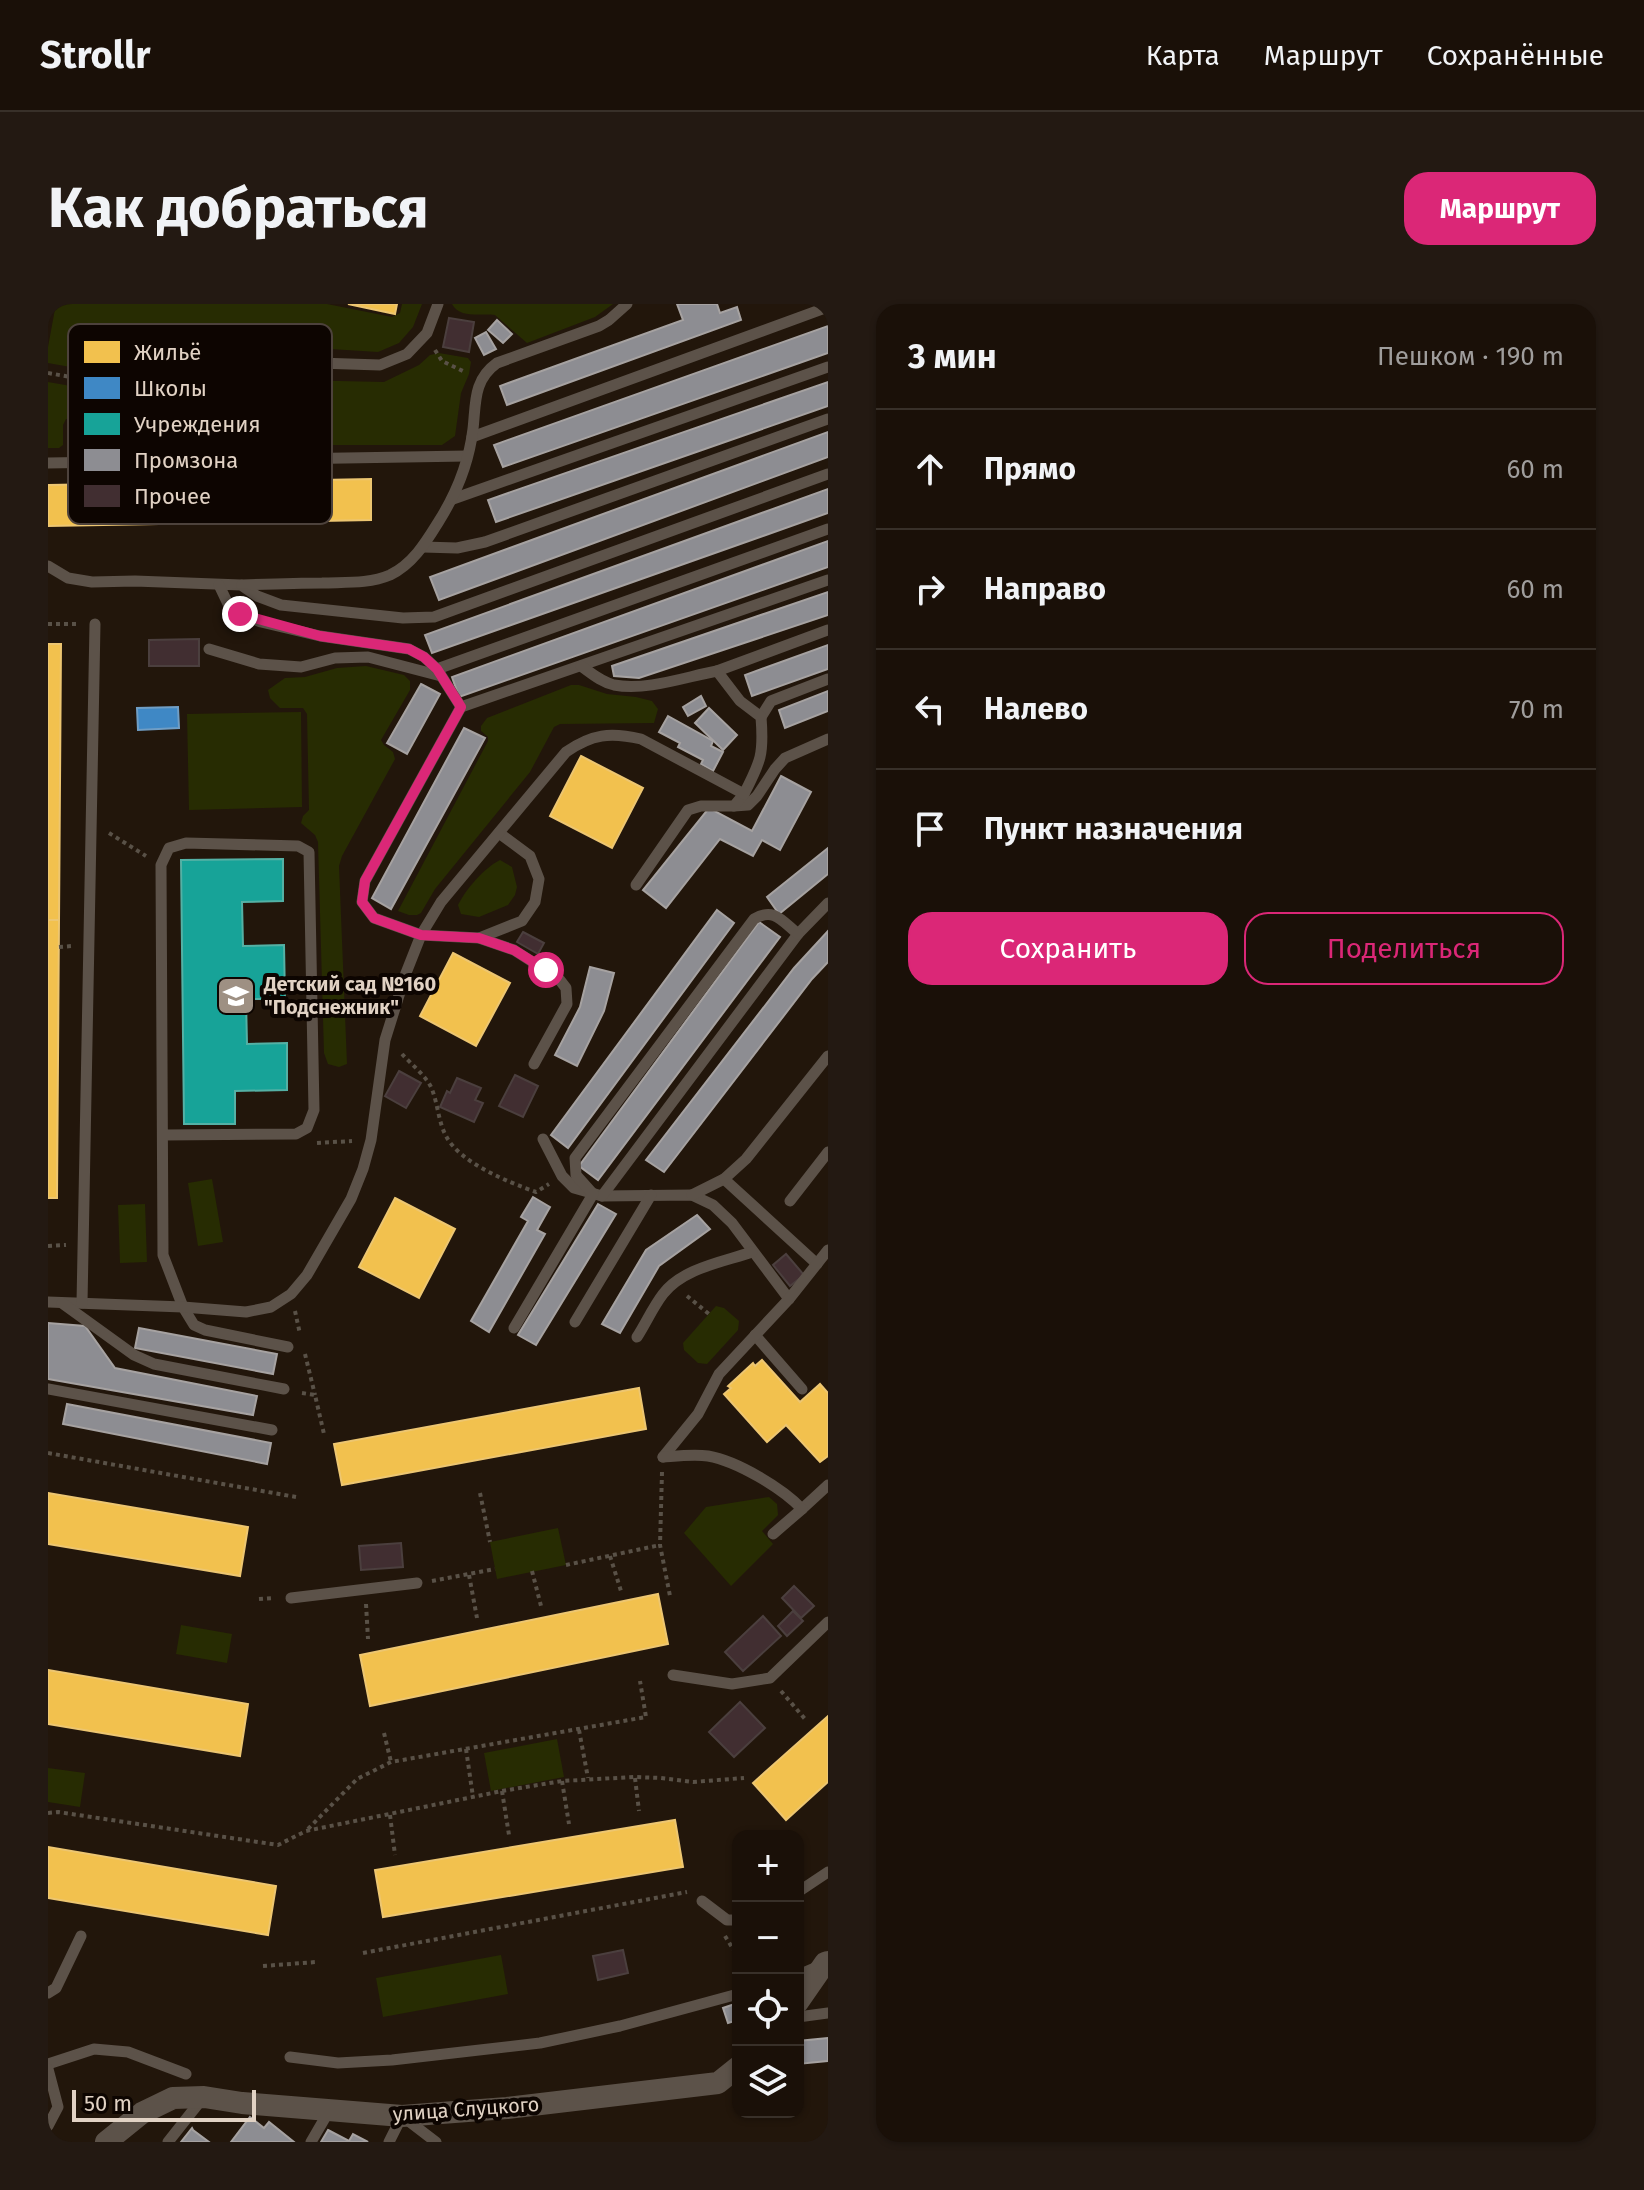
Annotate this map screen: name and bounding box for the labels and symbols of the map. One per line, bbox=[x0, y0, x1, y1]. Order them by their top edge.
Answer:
legend bbox=[68, 324, 332, 524]
text: Жильё bbox=[134, 339, 201, 366]
text: Школы bbox=[134, 375, 207, 402]
text: Учреждения bbox=[134, 411, 261, 438]
text: Промзона bbox=[134, 447, 238, 474]
text: Прочее bbox=[134, 483, 211, 510]
route end bbox=[222, 596, 258, 632]
route start bbox=[528, 952, 564, 988]
place label: Детский сад №160 "Подснежник" bbox=[263, 972, 436, 1019]
school or university icon: Детский сад №160 "Подснежник" bbox=[215, 975, 257, 1017]
scale bar bbox=[72, 2086, 256, 2122]
street label: улица Слуцкого bbox=[392, 2092, 540, 2126]

